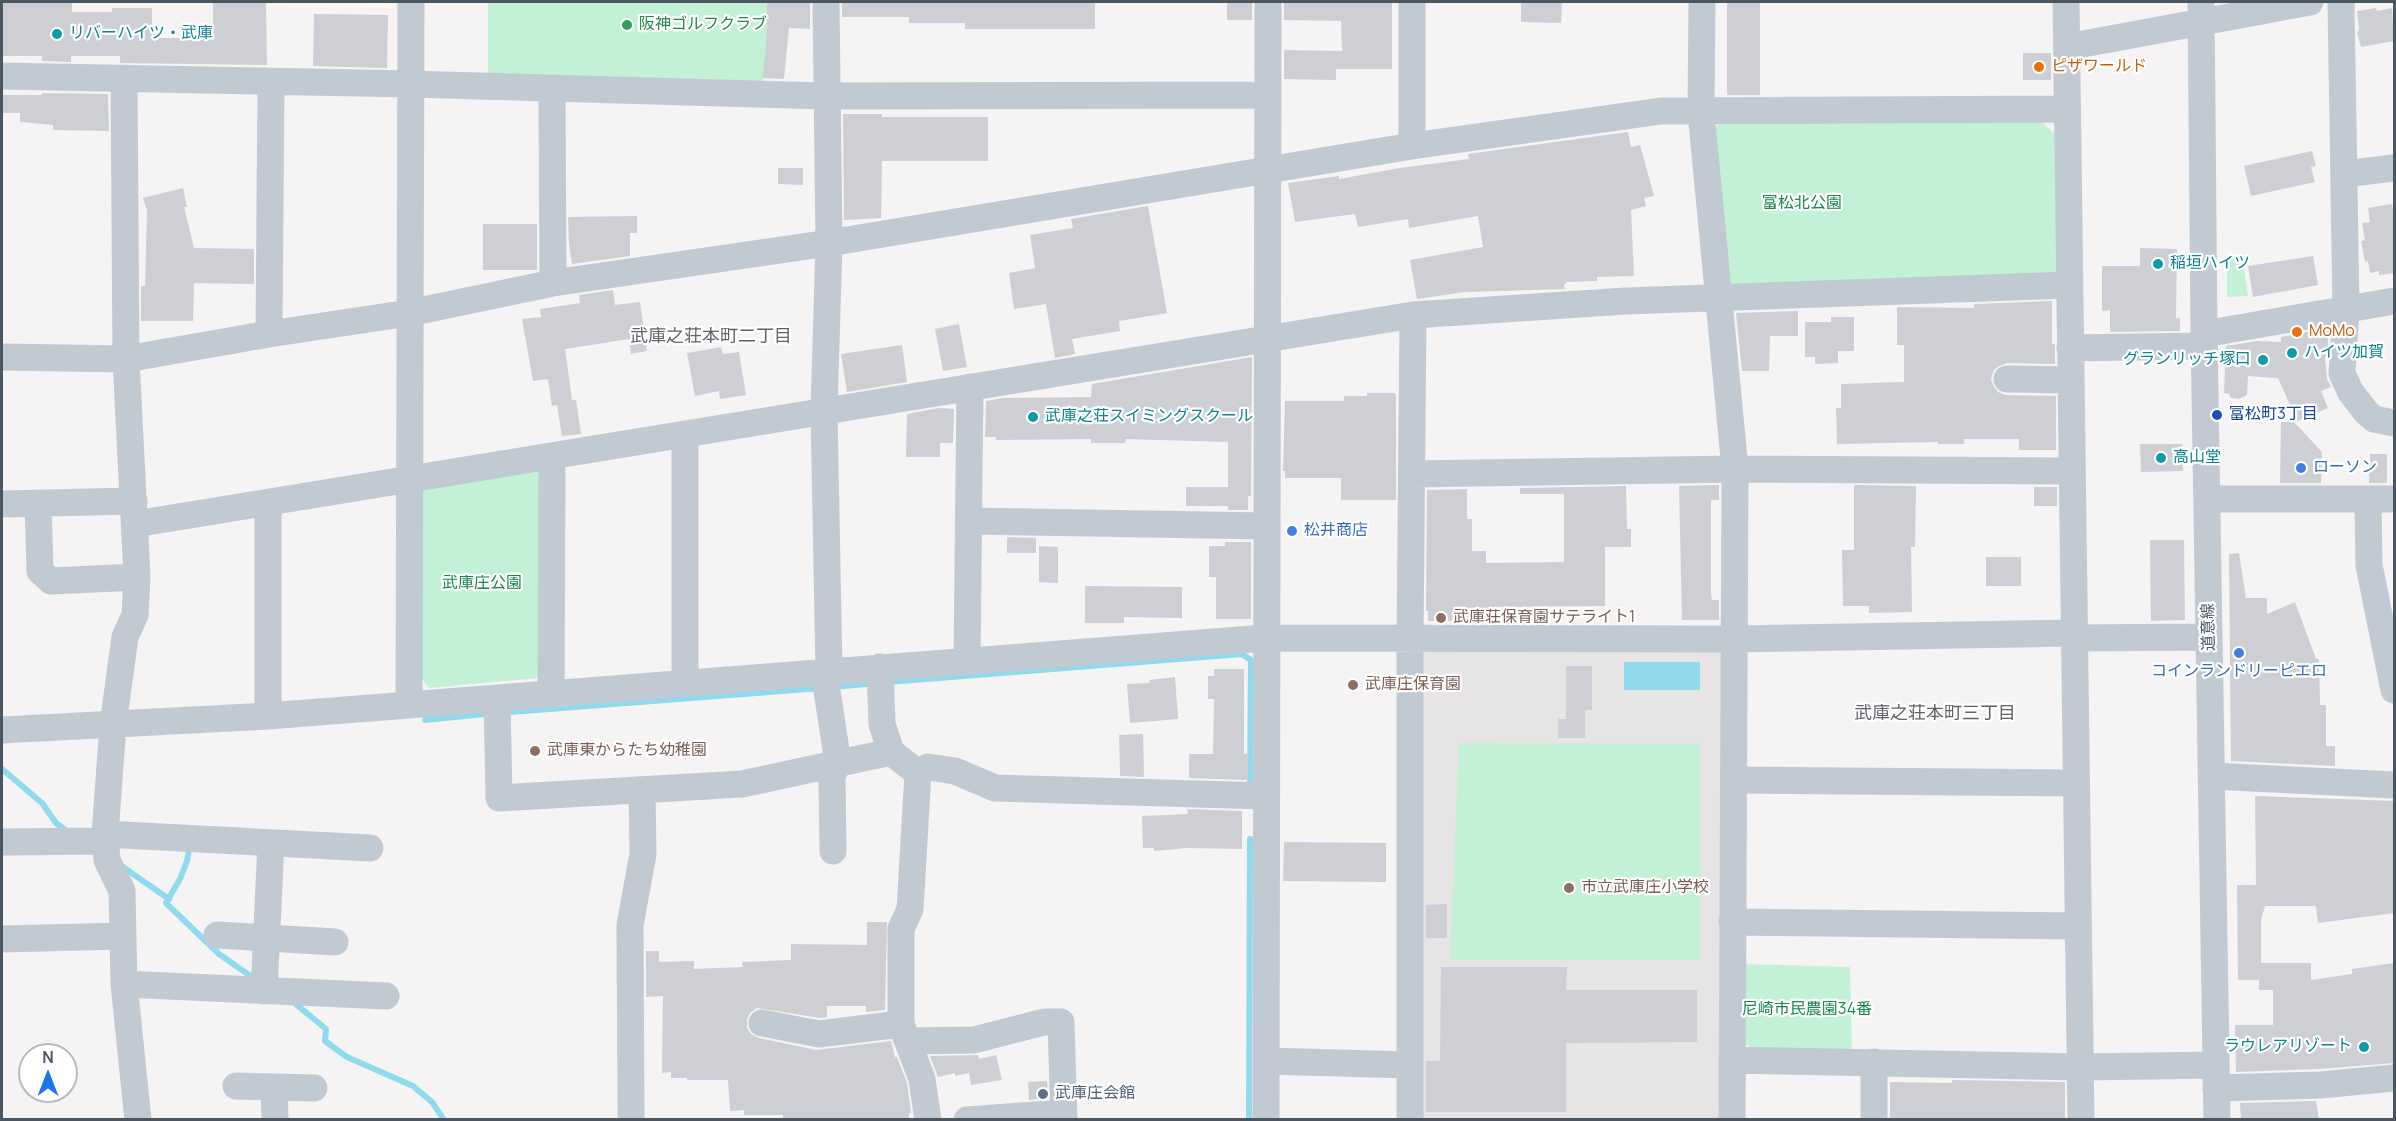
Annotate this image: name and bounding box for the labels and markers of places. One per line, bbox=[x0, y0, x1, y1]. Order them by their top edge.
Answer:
place label: 阪神ゴルフクラブ bbox=[639, 15, 767, 35]
marker: 阪神ゴルフクラブ bbox=[620, 18, 634, 32]
place label: リバーハイツ・武庫 bbox=[69, 24, 213, 44]
marker: リバーハイツ・武庫 bbox=[50, 27, 64, 41]
place label: ピザワールド bbox=[2051, 57, 2147, 77]
marker: ピザワールド bbox=[2032, 60, 2046, 74]
place label: 稲垣ハイツ bbox=[2170, 254, 2250, 274]
marker: 稲垣ハイツ bbox=[2151, 257, 2165, 271]
place label: MoMo bbox=[2309, 322, 2355, 342]
marker: MoMo bbox=[2290, 325, 2304, 339]
place label: ハイツ加賀 bbox=[2304, 343, 2384, 363]
marker: ハイツ加賀 bbox=[2285, 346, 2299, 360]
place label: グランリッチ塚口 bbox=[2123, 350, 2251, 370]
marker: グランリッチ塚口 bbox=[2256, 353, 2270, 367]
place label: 富松町3丁目 bbox=[2229, 405, 2318, 425]
place label: 武庫之荘スイミングスクール bbox=[1045, 407, 1253, 427]
marker: 富松町3丁目 bbox=[2210, 408, 2224, 422]
marker: 武庫之荘スイミングスクール bbox=[1026, 410, 1040, 424]
place label: 高山堂 bbox=[2173, 448, 2221, 468]
marker: 高山堂 bbox=[2154, 451, 2168, 465]
place label: ローソン bbox=[2313, 458, 2377, 478]
marker: ローソン bbox=[2294, 461, 2308, 475]
place label: 松井商店 bbox=[1304, 521, 1368, 541]
marker: 松井商店 bbox=[1285, 524, 1299, 538]
place label: 武庫荘保育園サテライト1 bbox=[1453, 608, 1635, 628]
marker: 武庫荘保育園サテライト1 bbox=[1434, 611, 1448, 625]
marker: コインランドリーピエロ bbox=[2232, 646, 2246, 660]
place label: コインランドリーピエロ bbox=[2151, 662, 2327, 682]
place label: 武庫庄保育園 bbox=[1365, 675, 1461, 695]
marker: 武庫庄保育園 bbox=[1346, 678, 1360, 692]
place label: 武庫東からたち幼稚園 bbox=[547, 741, 707, 761]
marker: 武庫東からたち幼稚園 bbox=[528, 744, 542, 758]
place label: 市立武庫庄小学校 bbox=[1581, 878, 1709, 898]
marker: 市立武庫庄小学校 bbox=[1562, 881, 1576, 895]
place label: ラウレアリゾート bbox=[2224, 1037, 2352, 1057]
marker: ラウレアリゾート bbox=[2357, 1040, 2371, 1054]
place label: 武庫庄会館 bbox=[1055, 1084, 1135, 1104]
marker: 武庫庄会館 bbox=[1036, 1087, 1050, 1101]

